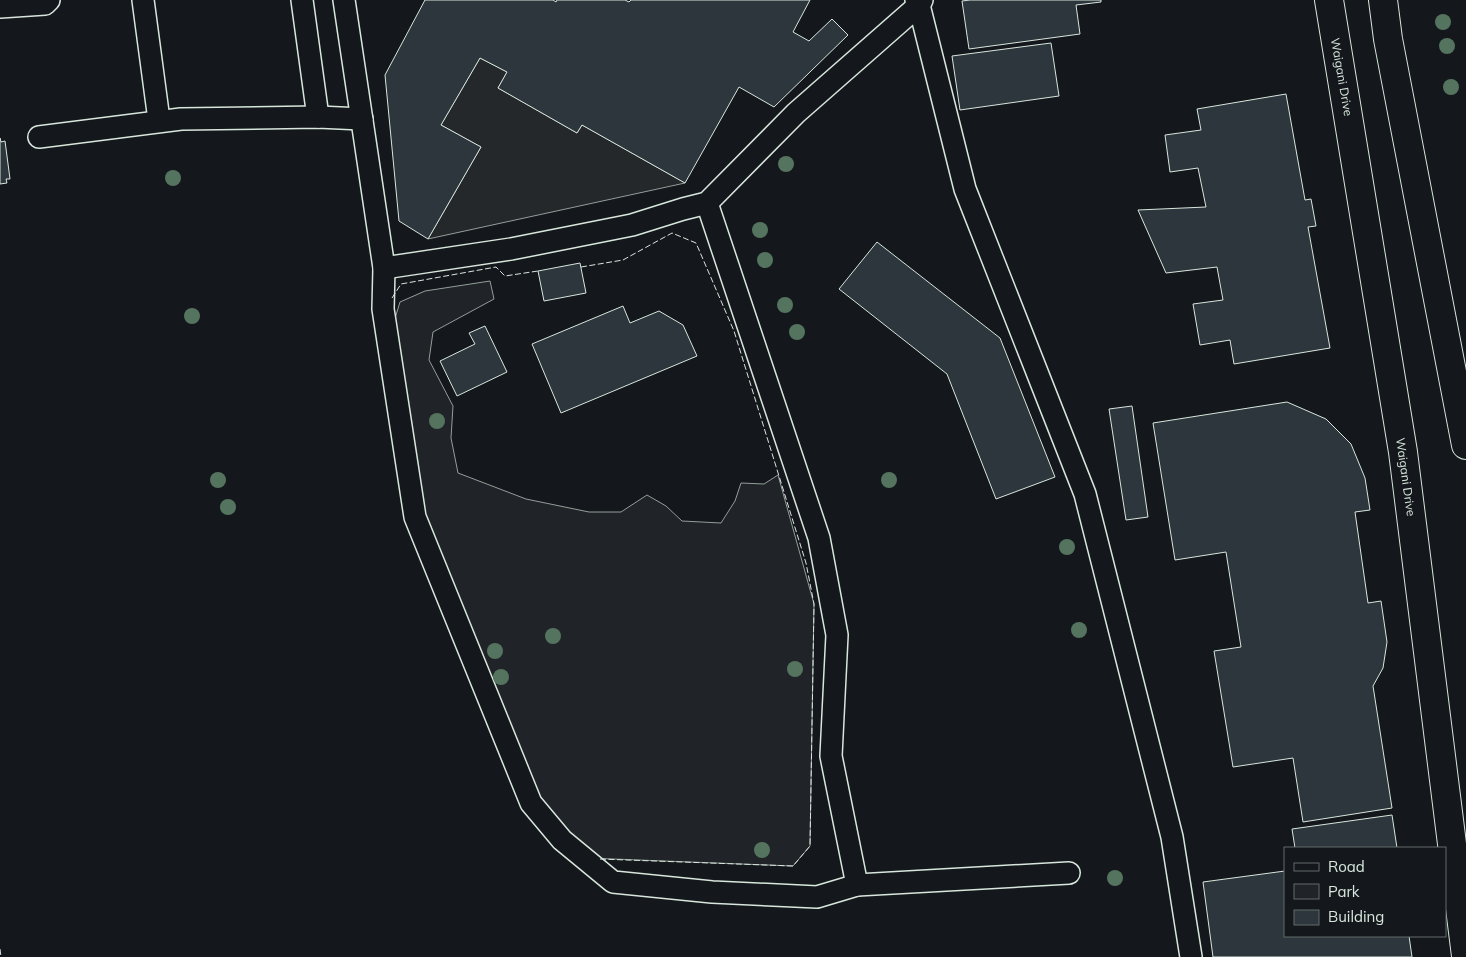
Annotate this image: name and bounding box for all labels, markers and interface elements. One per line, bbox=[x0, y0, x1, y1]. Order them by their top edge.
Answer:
street label: Waigani Drive bbox=[1328, 37, 1356, 117]
street label: Waigani Drive bbox=[1393, 437, 1419, 517]
legend bbox=[1284, 847, 1446, 937]
text: Road bbox=[1328, 857, 1365, 876]
text: Park bbox=[1328, 882, 1360, 901]
text: Building bbox=[1328, 907, 1384, 926]

